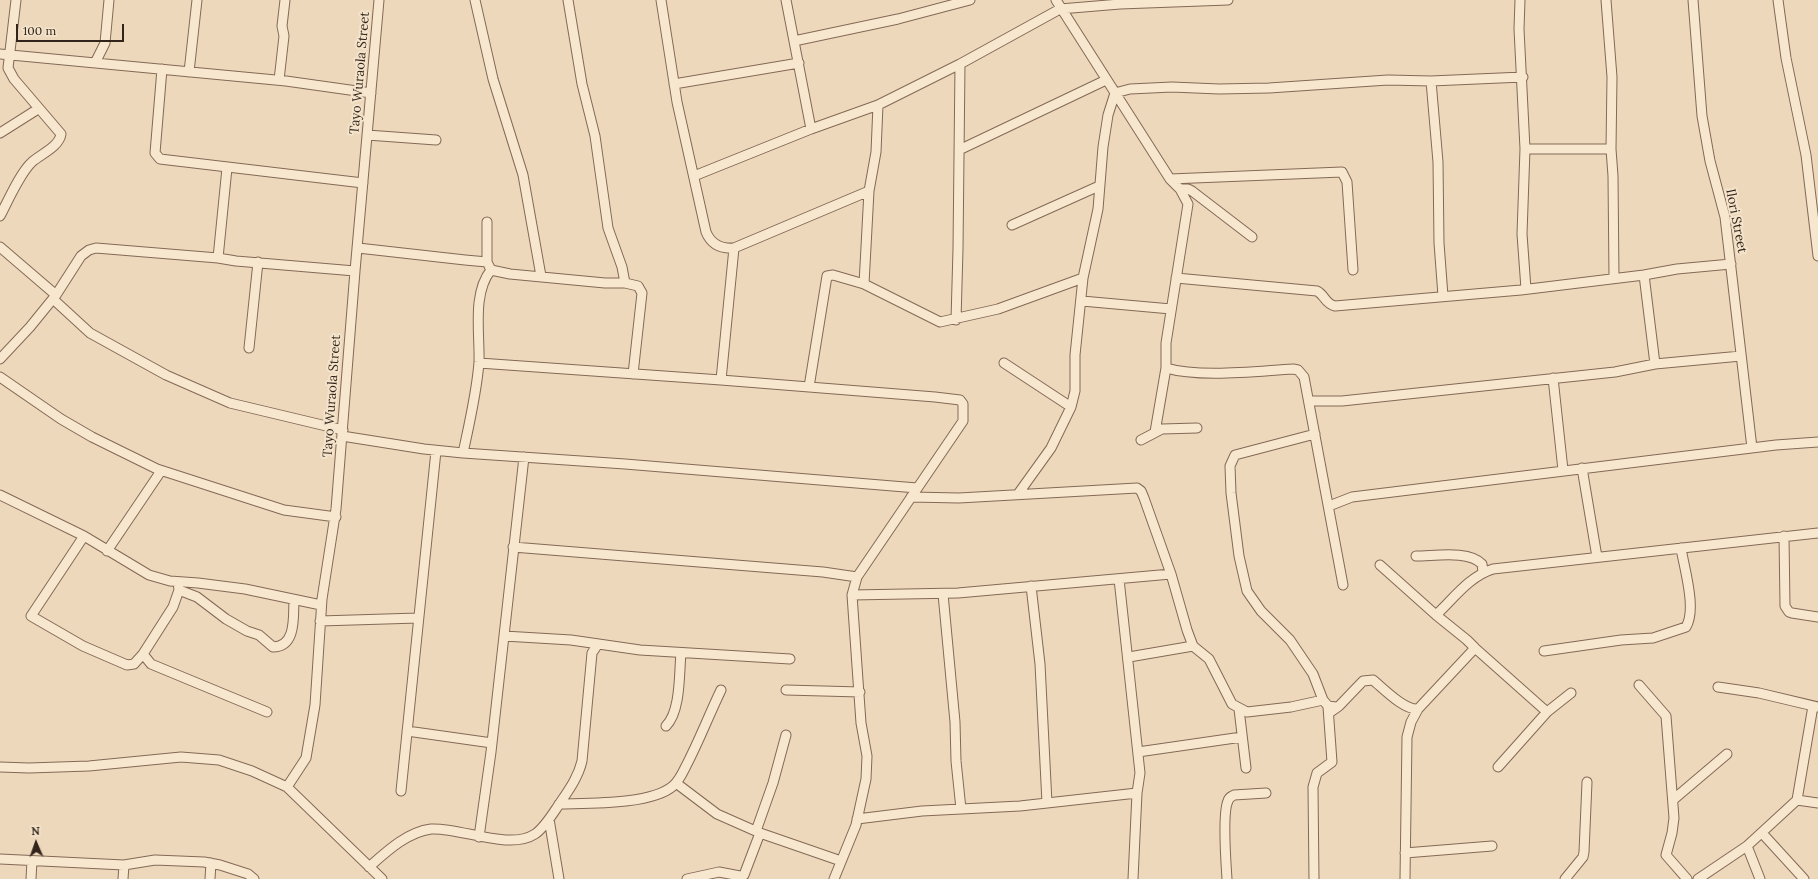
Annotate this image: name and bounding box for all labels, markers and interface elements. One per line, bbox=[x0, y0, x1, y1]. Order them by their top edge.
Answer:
street label: Tayo Wuraola Street bbox=[347, 11, 373, 135]
scale bar bbox=[18, 16, 126, 42]
text: 100 m bbox=[23, 23, 56, 38]
street label: Ilori Street bbox=[1722, 188, 1750, 254]
street label: Tayo Wuraola Street bbox=[320, 334, 344, 458]
north arrow bbox=[16, 823, 56, 863]
text: N bbox=[31, 824, 40, 838]

